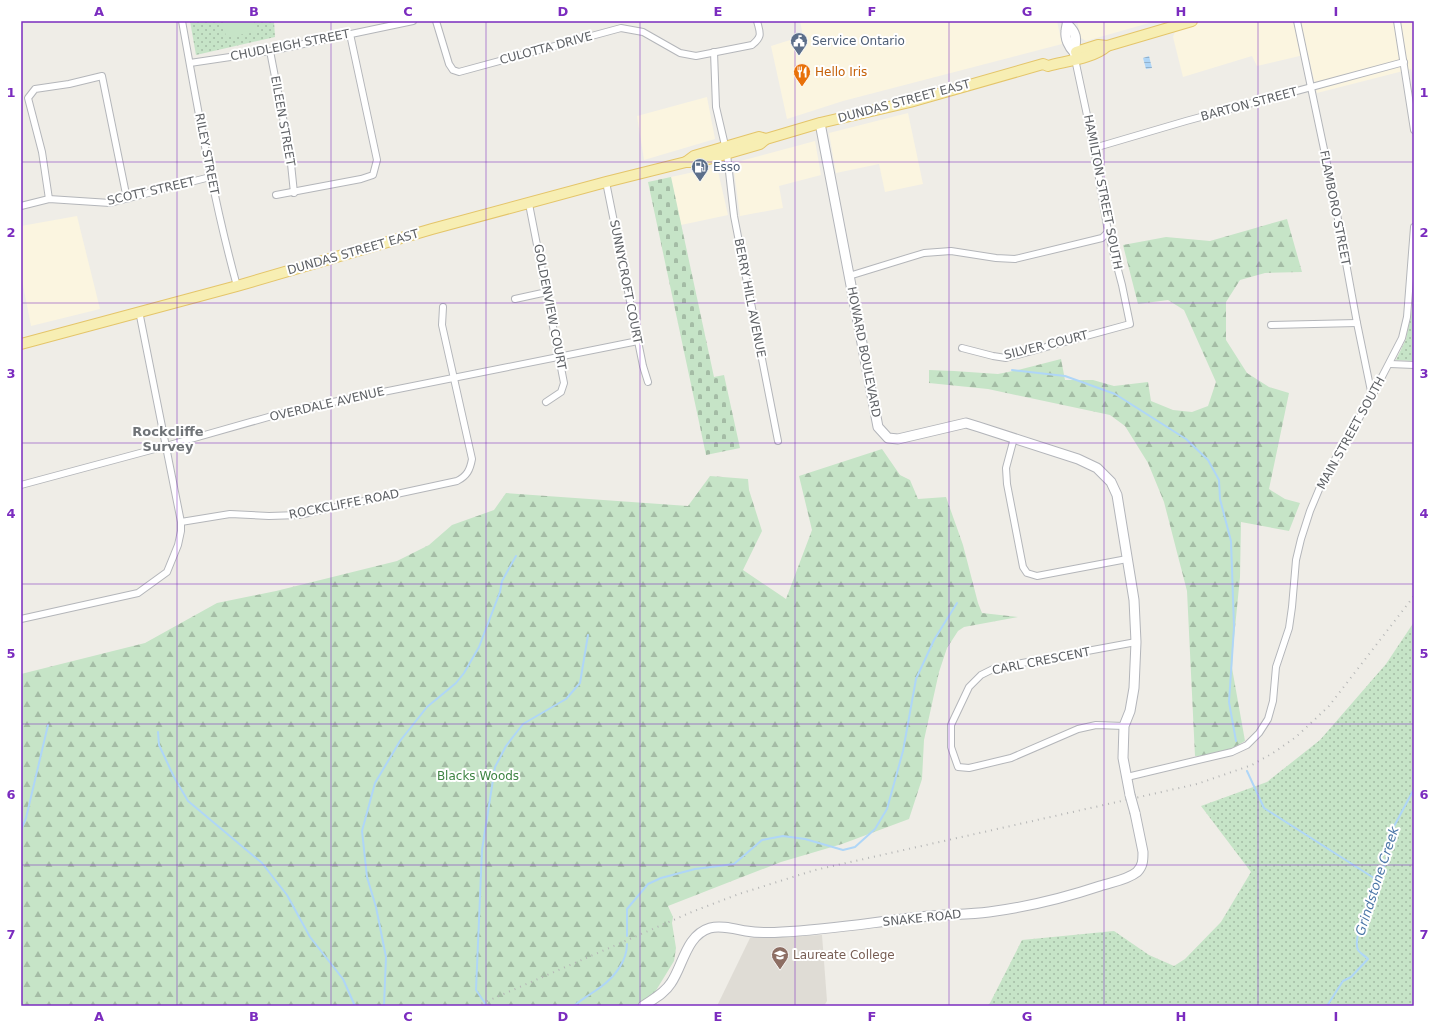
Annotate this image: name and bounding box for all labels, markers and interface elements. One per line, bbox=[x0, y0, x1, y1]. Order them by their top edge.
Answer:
text: A bbox=[94, 4, 104, 19]
text: B bbox=[249, 4, 259, 19]
text: C bbox=[403, 4, 413, 19]
text: D bbox=[558, 4, 569, 19]
text: E bbox=[714, 4, 722, 19]
text: F bbox=[868, 4, 876, 19]
text: G bbox=[1022, 4, 1032, 19]
text: H bbox=[1176, 4, 1186, 19]
text: I bbox=[1334, 4, 1338, 19]
street label: CHUDLEIGH STREET bbox=[229, 26, 351, 63]
street label: CULOTTA DRIVE bbox=[498, 29, 594, 67]
public building icon: Service Ontario bbox=[789, 31, 809, 56]
place label: Service Ontario bbox=[812, 34, 905, 48]
restaurant icon: Hello Iris bbox=[792, 62, 812, 87]
place label: Hello Iris bbox=[815, 65, 867, 79]
street label: EILEEN STREET bbox=[268, 75, 298, 168]
street label: DUNDAS STREET EAST bbox=[836, 76, 972, 125]
street label: BARTON STREET bbox=[1199, 84, 1299, 124]
text: 1 bbox=[6, 85, 16, 100]
text: 1 bbox=[1419, 85, 1429, 100]
street label: RILEY STREET bbox=[192, 112, 222, 197]
street label: HAMILTON STREET SOUTH bbox=[1081, 113, 1125, 271]
street label: FLAMBORO STREET bbox=[1317, 149, 1353, 268]
fuel station icon: Esso bbox=[690, 157, 710, 182]
place label: Esso bbox=[713, 160, 740, 174]
street label: SCOTT STREET bbox=[106, 174, 197, 208]
street label: SUNNYCROFT COURT bbox=[607, 219, 645, 346]
text: 2 bbox=[6, 225, 16, 240]
text: 2 bbox=[1419, 225, 1429, 240]
street label: DUNDAS STREET EAST bbox=[286, 226, 421, 277]
street label: BERRY HILL AVENUE bbox=[732, 237, 768, 359]
street label: GOLDENVIEW COURT bbox=[531, 243, 569, 372]
street label: HOWARD BOULEVARD bbox=[844, 285, 884, 419]
street label: SILVER COURT bbox=[1003, 328, 1090, 362]
text: 3 bbox=[6, 366, 16, 381]
text: 3 bbox=[1419, 366, 1429, 381]
street label: MAIN STREET SOUTH bbox=[1314, 374, 1388, 492]
street label: OVERDALE AVENUE bbox=[268, 384, 386, 424]
district label: Rockcliffe Survey bbox=[132, 424, 204, 454]
street label: ROCKCLIFFE ROAD bbox=[288, 486, 400, 522]
text: 4 bbox=[6, 506, 16, 521]
text: 4 bbox=[1419, 506, 1429, 521]
street label: CARL CRESCENT bbox=[991, 644, 1092, 677]
text: 5 bbox=[6, 646, 16, 661]
text: 5 bbox=[1419, 646, 1429, 661]
park label: Blacks Woods bbox=[437, 769, 519, 783]
text: 6 bbox=[6, 787, 16, 802]
text: 6 bbox=[1419, 787, 1429, 802]
water label: Grindstone Creek bbox=[1352, 824, 1402, 937]
street label: SNAKE ROAD bbox=[882, 907, 962, 929]
text: 7 bbox=[6, 927, 16, 942]
text: 7 bbox=[1419, 927, 1429, 942]
school or university icon: Laureate College bbox=[770, 945, 790, 970]
place label: Laureate College bbox=[793, 948, 895, 962]
text: A bbox=[94, 1009, 104, 1024]
text: B bbox=[249, 1009, 259, 1024]
text: C bbox=[403, 1009, 413, 1024]
text: D bbox=[558, 1009, 569, 1024]
text: E bbox=[714, 1009, 722, 1024]
text: F bbox=[868, 1009, 876, 1024]
text: G bbox=[1022, 1009, 1032, 1024]
text: H bbox=[1176, 1009, 1186, 1024]
text: I bbox=[1334, 1009, 1338, 1024]

